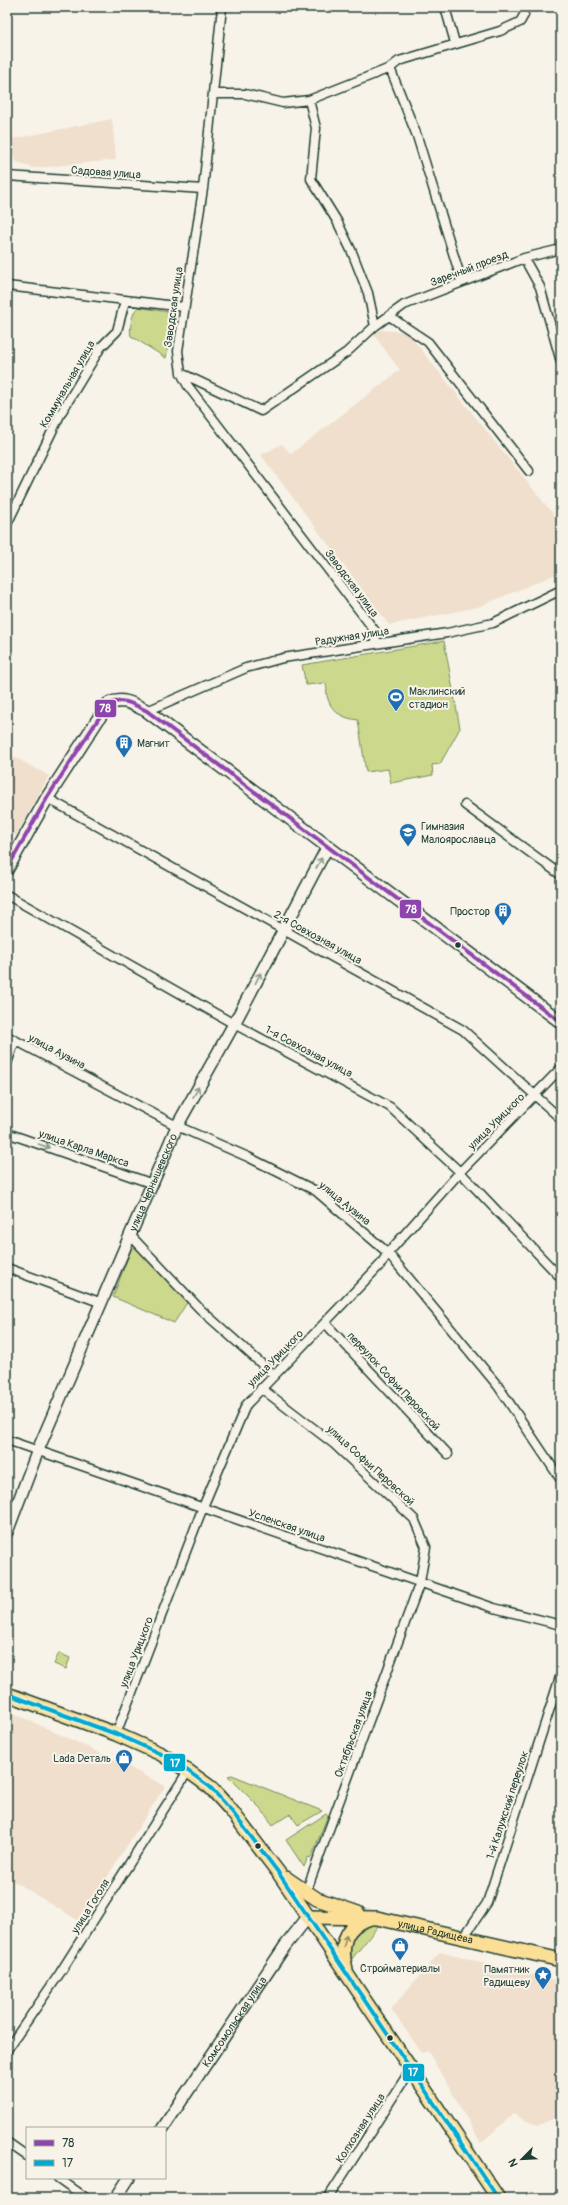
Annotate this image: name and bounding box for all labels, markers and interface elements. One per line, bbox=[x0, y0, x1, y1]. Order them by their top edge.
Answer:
street label: Садовая улица bbox=[71, 164, 141, 181]
street label: Заречный проезд bbox=[429, 248, 510, 289]
street label: Заводская улица bbox=[161, 266, 186, 348]
street label: Коммунальная улица bbox=[37, 338, 98, 430]
street label: Заводская улица bbox=[322, 547, 381, 620]
street label: Радужная улица bbox=[314, 624, 390, 649]
place label: Маклинский стадион bbox=[409, 685, 465, 711]
sports icon: Маклинский стадион bbox=[386, 687, 406, 712]
line badge: 78 bbox=[94, 699, 117, 718]
text: 78 bbox=[99, 702, 111, 715]
building icon: Магнит bbox=[114, 733, 134, 758]
place label: Магнит bbox=[137, 737, 170, 750]
place label: Гимназия Малоярославца bbox=[421, 820, 496, 846]
school or university icon: Гимназия Малоярославца bbox=[398, 822, 418, 847]
one-way arrow bbox=[315, 857, 323, 869]
line badge: 78 bbox=[399, 899, 422, 919]
building icon: Простор bbox=[493, 901, 513, 926]
text: 78 bbox=[405, 903, 417, 916]
place label: Простор bbox=[450, 905, 490, 918]
street label: 2-я Совхозная улица bbox=[271, 908, 364, 967]
unlabelled marker bbox=[453, 940, 463, 950]
one-way arrow bbox=[255, 972, 262, 984]
street label: 1-я Совхозная улица bbox=[263, 1023, 355, 1080]
street label: улица Аузина bbox=[25, 1031, 87, 1072]
one-way arrow bbox=[192, 1086, 200, 1098]
street label: улица Урицкого bbox=[465, 1090, 527, 1153]
street label: улица Карла Маркса bbox=[36, 1127, 131, 1170]
street label: улица Чернышевского bbox=[126, 1131, 180, 1234]
one-way arrow bbox=[37, 1143, 50, 1150]
street label: улица Аузина bbox=[316, 1178, 373, 1228]
street label: улица Урицкого bbox=[244, 1327, 306, 1390]
street label: переулок Софьи Перовской bbox=[345, 1329, 443, 1433]
street label: улица Софьи Перовской bbox=[323, 1422, 417, 1508]
street label: Успенская улица bbox=[247, 1506, 327, 1545]
street label: улица Урицкого bbox=[117, 1615, 156, 1690]
street label: Октябрьская улица bbox=[332, 1689, 375, 1779]
shop icon: Lada Dеталь bbox=[114, 1748, 134, 1773]
street label: 1-й Калужский переулок bbox=[484, 1749, 531, 1861]
place label: Lada Dеталь bbox=[53, 1752, 111, 1765]
line badge: 17 bbox=[163, 1753, 186, 1772]
text: 17 bbox=[170, 1757, 180, 1770]
unlabelled marker bbox=[253, 1841, 263, 1851]
street label: улица Гоголя bbox=[68, 1877, 112, 1937]
street label: улица Радищева bbox=[396, 1917, 474, 1947]
one-way arrow bbox=[341, 1935, 349, 1948]
shop icon: Стройматериалы bbox=[390, 1936, 410, 1961]
place label: Стройматериалы bbox=[360, 1962, 440, 1975]
place label: Памятник Радищеву bbox=[484, 1963, 530, 1989]
place icon: Памятник Радищеву bbox=[533, 1965, 553, 1990]
street label: Комсомольская улица bbox=[200, 1974, 270, 2070]
unlabelled marker bbox=[385, 2033, 395, 2043]
line badge: 17 bbox=[402, 2063, 425, 2082]
text: 17 bbox=[408, 2066, 418, 2079]
street label: Колхозная улица bbox=[333, 2091, 388, 2165]
legend bbox=[26, 2127, 166, 2179]
text: 78 bbox=[62, 2136, 74, 2151]
north arrow bbox=[502, 2139, 542, 2179]
text: 17 bbox=[62, 2156, 74, 2171]
text: N bbox=[506, 2156, 521, 2169]

